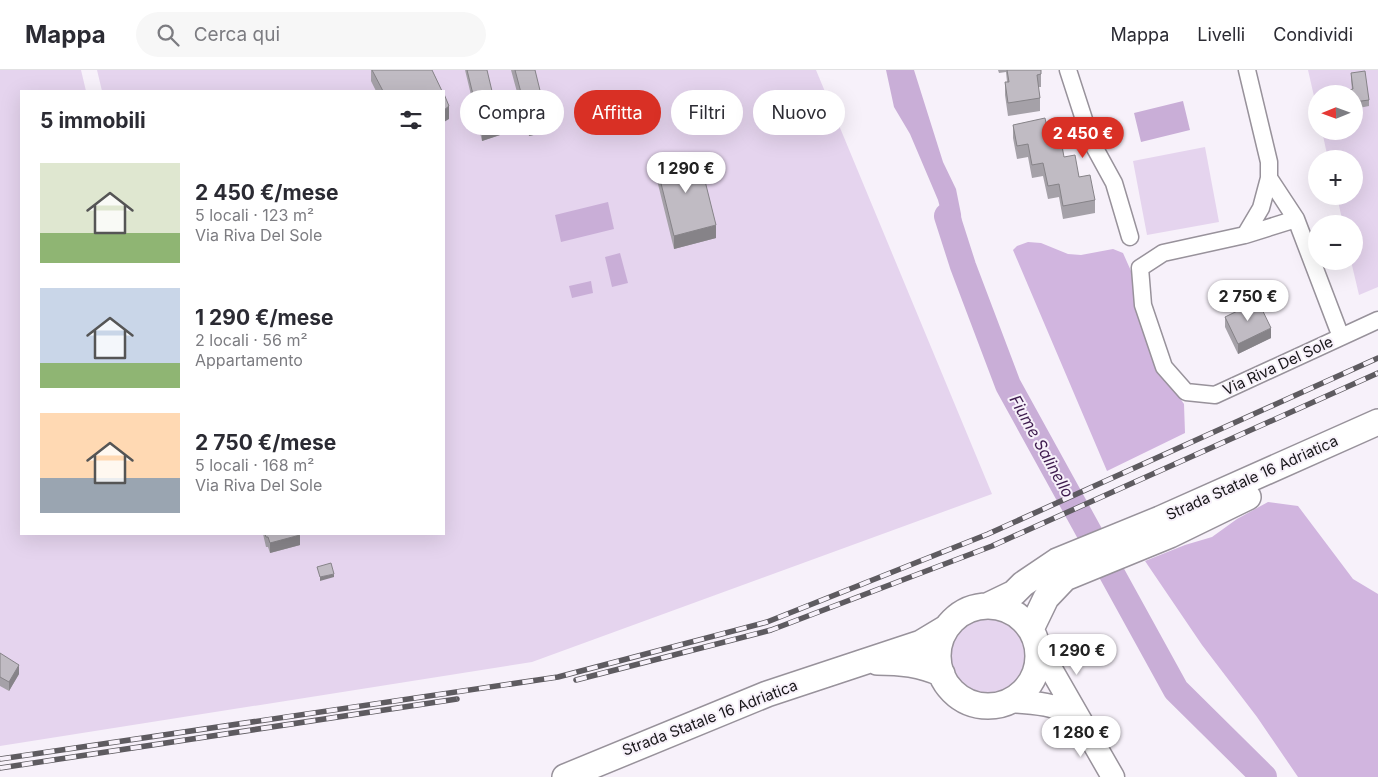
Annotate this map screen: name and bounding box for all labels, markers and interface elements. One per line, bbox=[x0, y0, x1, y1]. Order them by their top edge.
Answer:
search box bbox=[136, 12, 486, 57]
text: Mappa bbox=[25, 20, 106, 49]
icon: search bbox=[154, 21, 182, 49]
text: Cerca qui bbox=[194, 23, 280, 46]
text: Mappa bbox=[1111, 24, 1169, 45]
text: Livelli bbox=[1197, 24, 1245, 45]
text: Condividi bbox=[1273, 24, 1353, 45]
north arrow bbox=[1308, 85, 1362, 140]
map controls bbox=[1308, 85, 1363, 270]
chip: Compra bbox=[460, 90, 564, 135]
chip: Affitta bbox=[574, 90, 661, 135]
chip: Filtri bbox=[671, 90, 743, 135]
chip: Nuovo bbox=[753, 90, 845, 135]
icon: filters bbox=[397, 106, 425, 134]
text: 5 immobili bbox=[40, 108, 146, 133]
pin: 2 450 € bbox=[1037, 116, 1129, 159]
text: 2 450 € bbox=[1053, 123, 1113, 143]
button: + bbox=[1308, 150, 1363, 205]
pin: 1 290 € bbox=[640, 152, 732, 194]
text: 1 290 € bbox=[658, 158, 714, 178]
text: 2 450 €/mese bbox=[195, 180, 338, 205]
icon: home bbox=[80, 183, 140, 243]
text: 5 locali · 123 m² bbox=[195, 205, 314, 225]
button: − bbox=[1308, 215, 1363, 270]
text: Via Riva Del Sole bbox=[195, 225, 322, 245]
pin: 2 750 € bbox=[1202, 280, 1294, 322]
text: 2 750 € bbox=[1219, 286, 1277, 306]
text: 1 290 €/mese bbox=[195, 305, 334, 330]
icon: home bbox=[80, 308, 140, 368]
text: 2 locali · 56 m² bbox=[195, 330, 308, 350]
street label: Via Riva Del Sole bbox=[1220, 332, 1336, 399]
text: Appartamento bbox=[195, 350, 303, 370]
water label: Fiume Salinello bbox=[1006, 391, 1078, 501]
text: 2 750 €/mese bbox=[195, 430, 336, 455]
street label: Strada Statale 16 Adriatica bbox=[1163, 431, 1341, 524]
icon: home bbox=[80, 433, 140, 493]
text: 5 locali · 168 m² bbox=[195, 455, 314, 475]
text: Via Riva Del Sole bbox=[195, 475, 322, 495]
pin: 1 290 € bbox=[1031, 634, 1123, 676]
text: 1 290 € bbox=[1049, 640, 1105, 660]
street label: Strada Statale 16 Adriatica bbox=[619, 675, 800, 760]
pin: 1 280 € bbox=[1035, 716, 1127, 758]
text: 1 280 € bbox=[1053, 722, 1109, 742]

